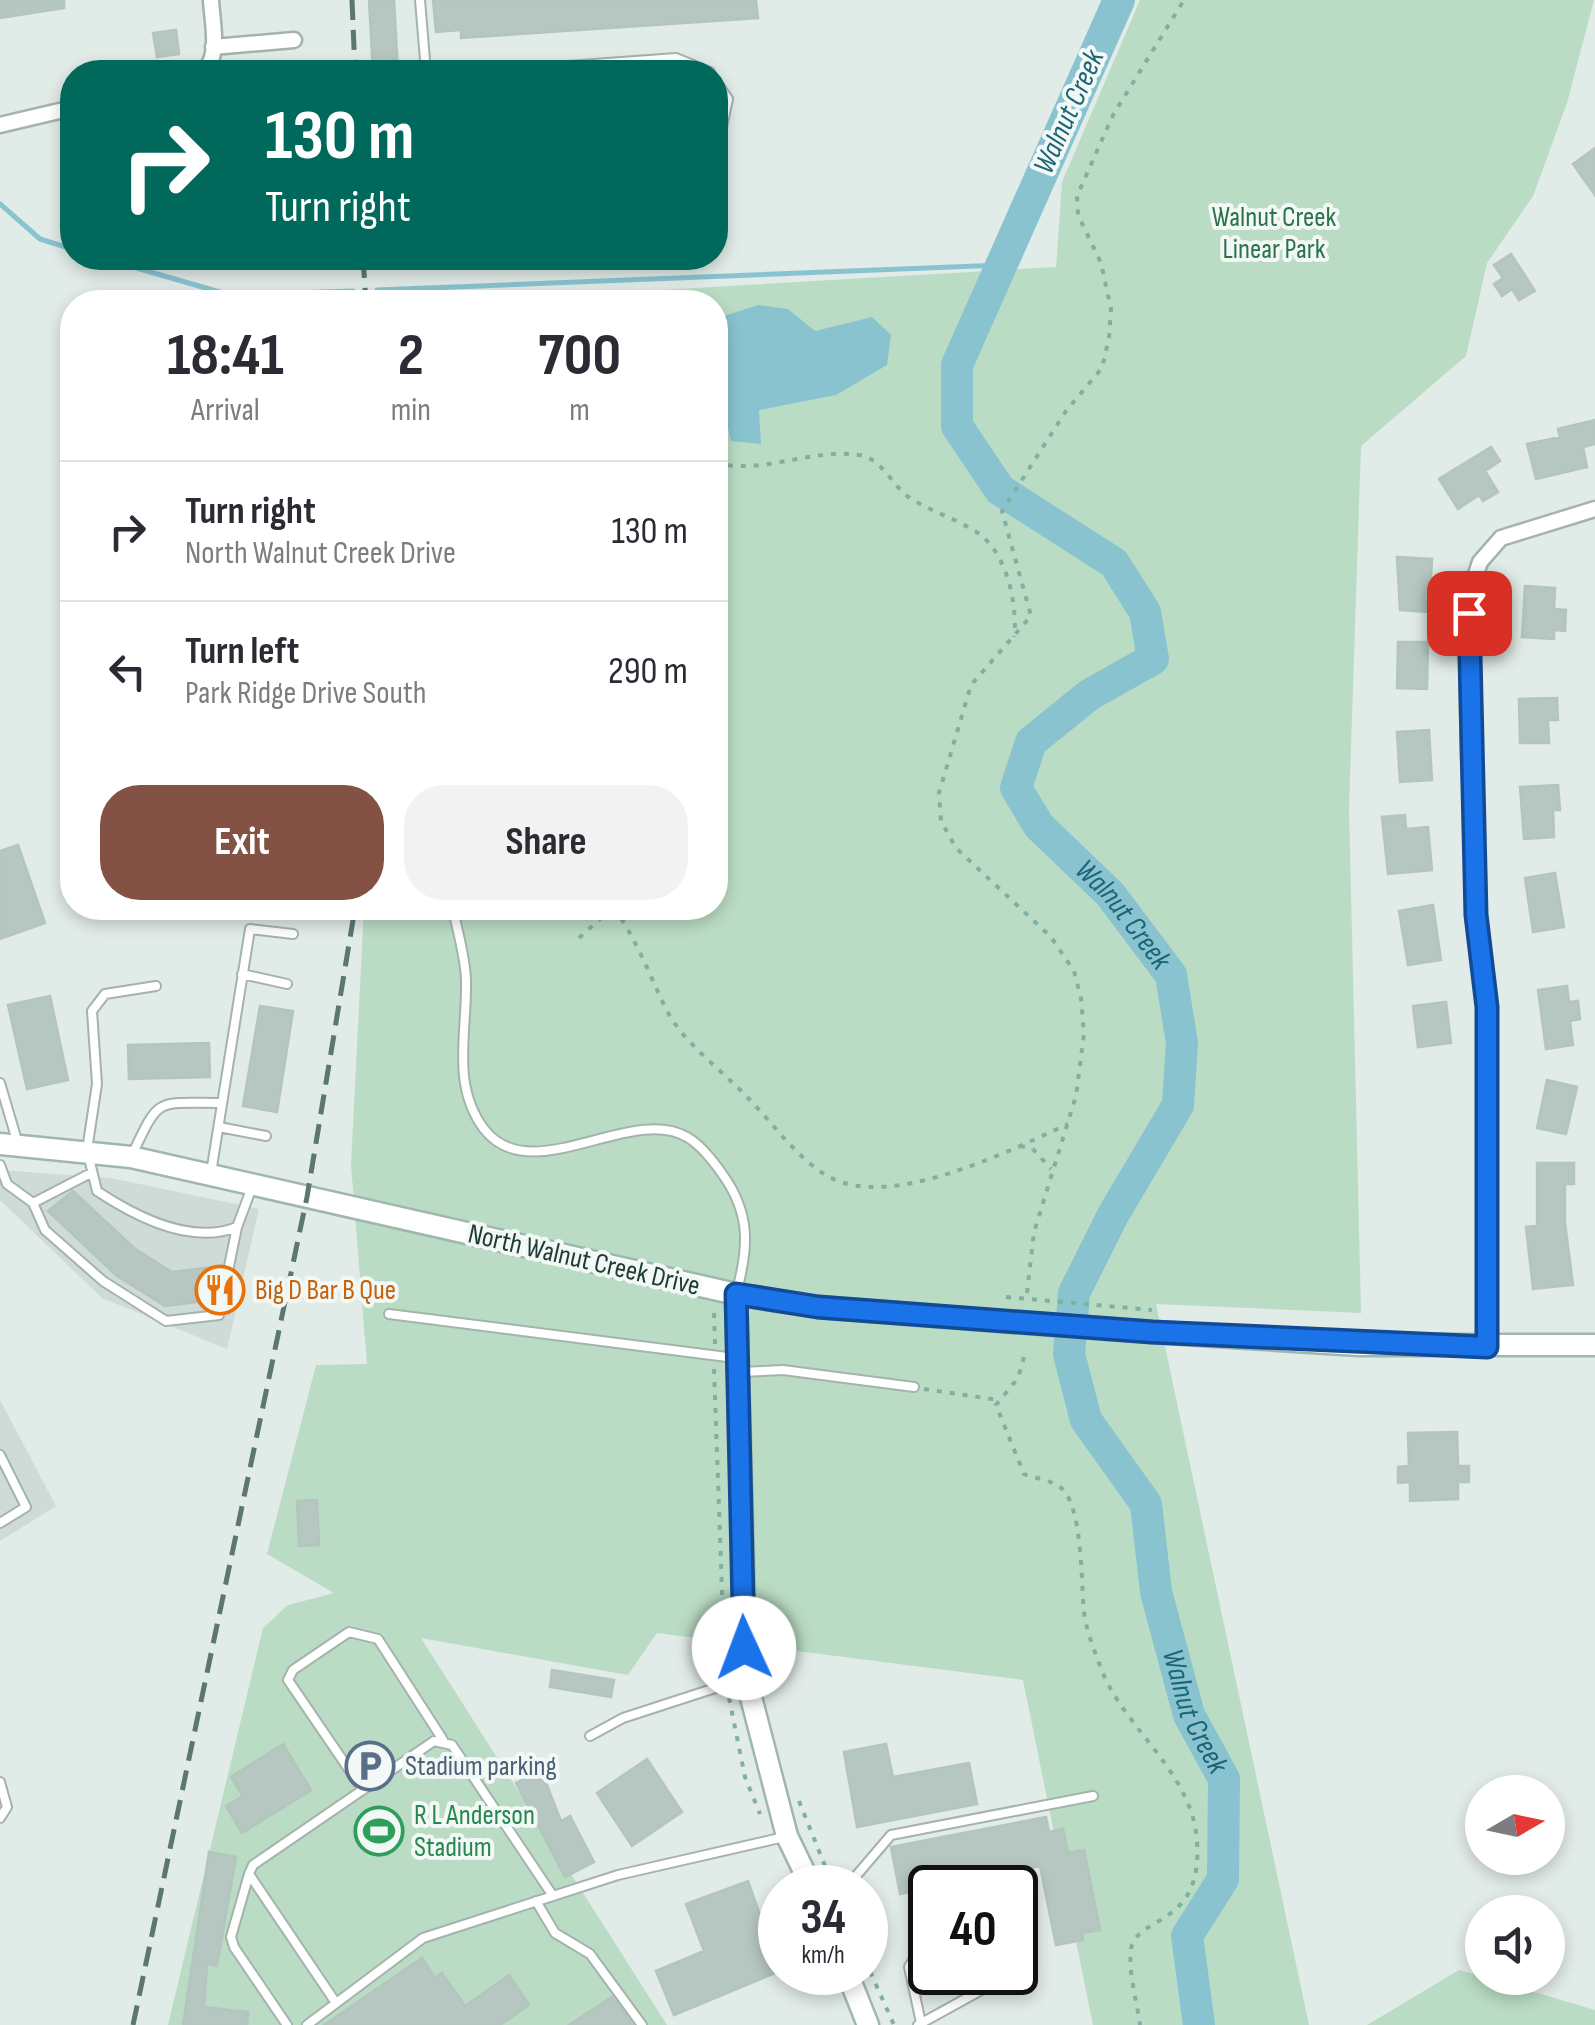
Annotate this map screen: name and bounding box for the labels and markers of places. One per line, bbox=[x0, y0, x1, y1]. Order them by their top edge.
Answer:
pin bbox=[1427, 571, 1512, 656]
restaurant icon: Big D Bar B Que bbox=[194, 1264, 246, 1316]
place label: Big D Bar B Que bbox=[255, 1274, 396, 1307]
parking icon: Stadium parking bbox=[344, 1740, 396, 1792]
place label: Stadium parking bbox=[405, 1750, 557, 1783]
place label: R L Anderson Stadium bbox=[414, 1799, 535, 1864]
sports icon: R L Anderson Stadium bbox=[353, 1805, 405, 1857]

